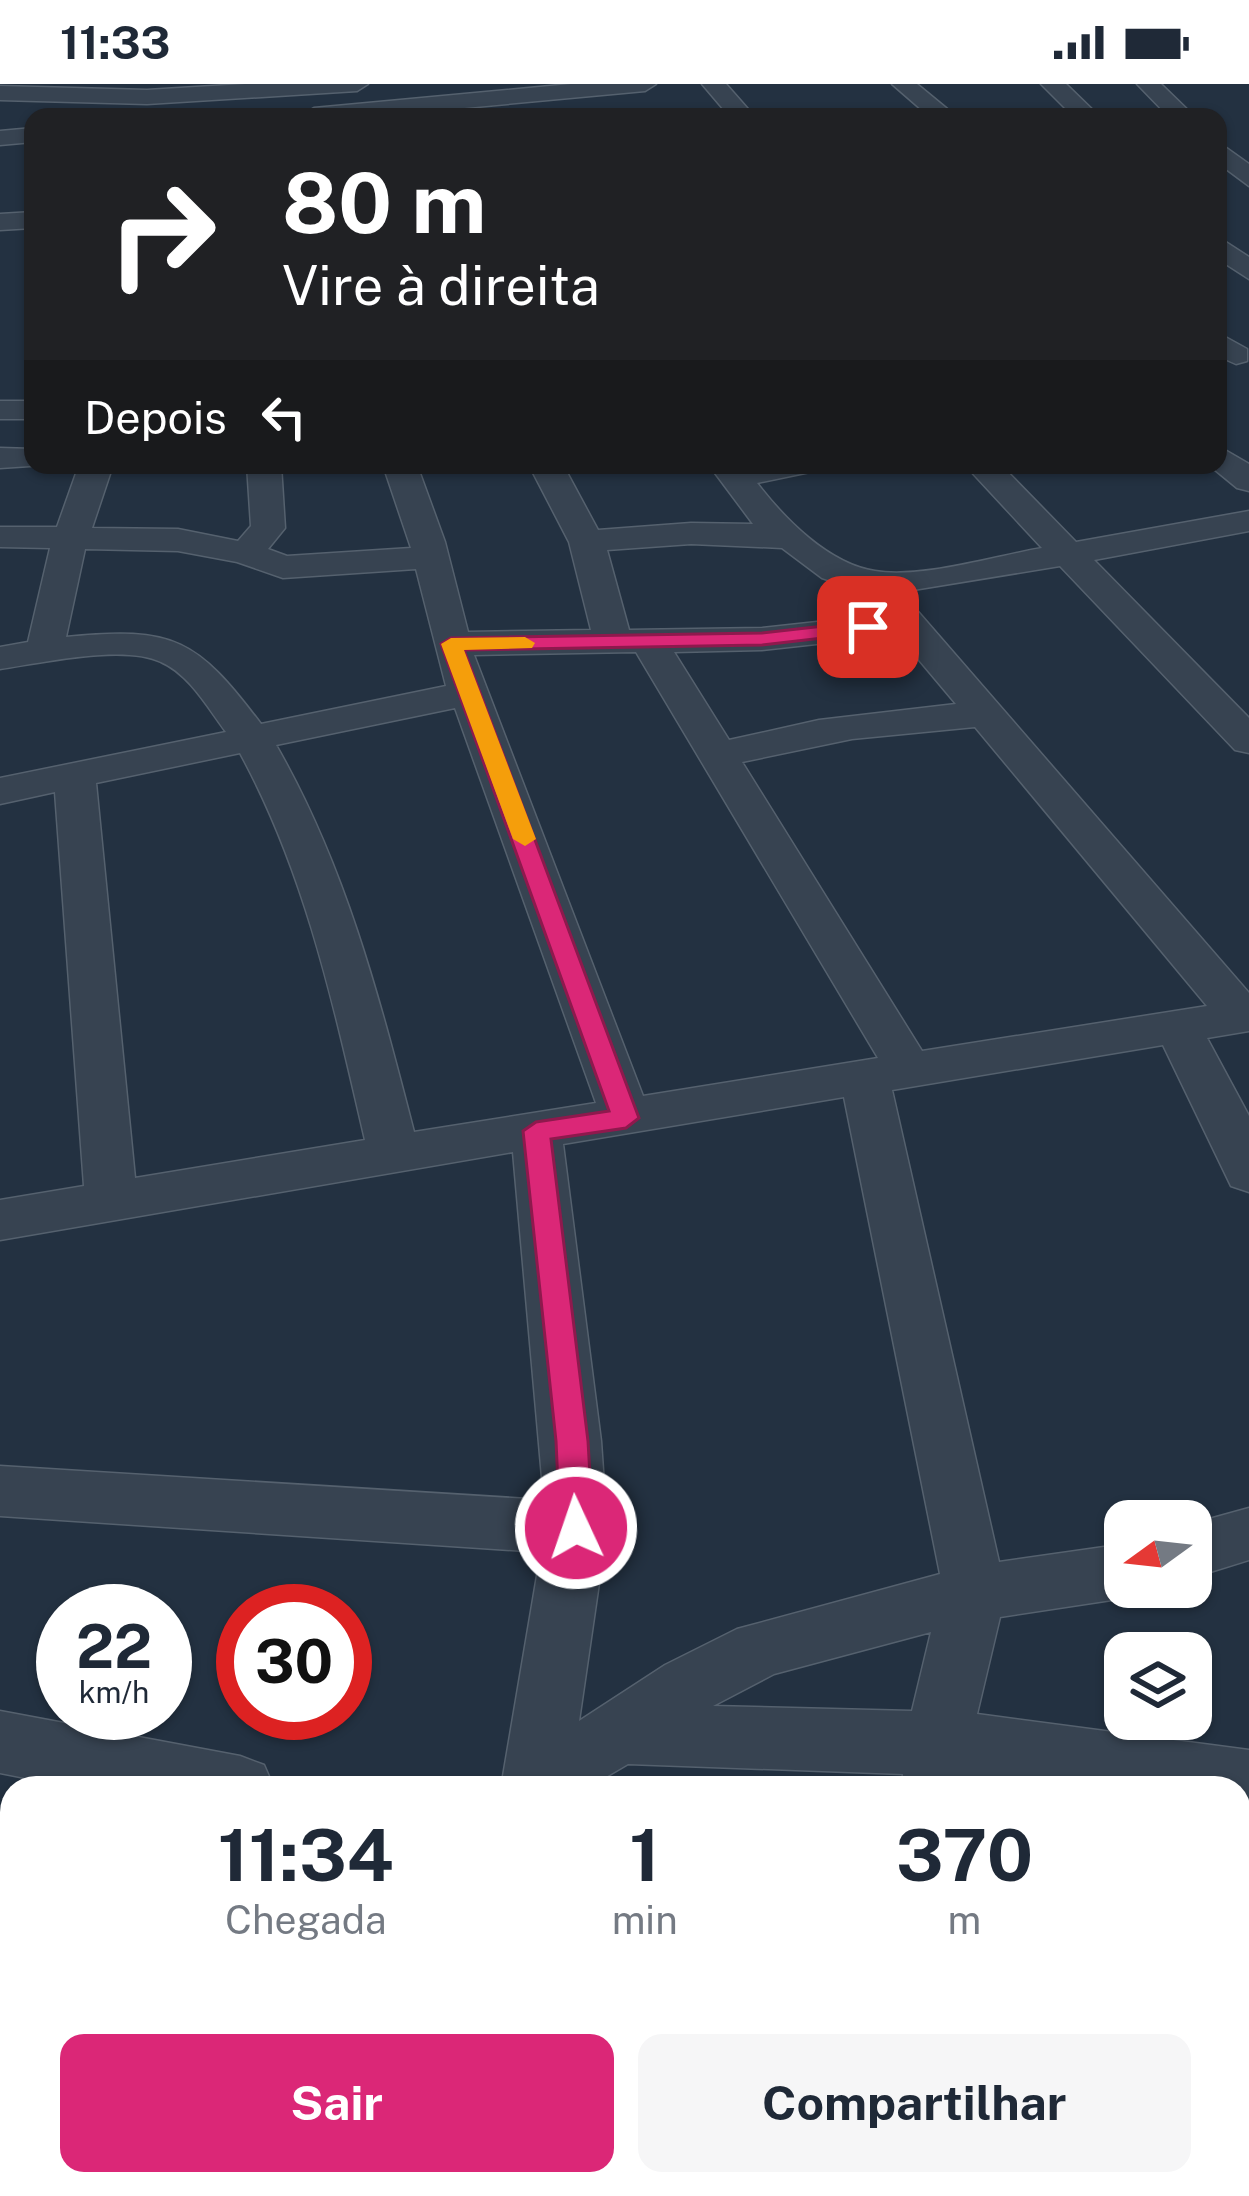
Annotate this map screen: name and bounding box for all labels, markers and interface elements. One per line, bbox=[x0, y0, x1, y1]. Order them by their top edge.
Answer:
text: 11:33 bbox=[60, 16, 170, 69]
text: 80 m bbox=[282, 153, 486, 252]
icon: right bbox=[84, 156, 240, 312]
text: Vire à direita bbox=[282, 254, 600, 317]
icon: left bbox=[251, 384, 317, 450]
text: Depois bbox=[84, 391, 227, 444]
pin bbox=[817, 576, 919, 678]
icon: arrive bbox=[835, 594, 901, 660]
position arrow bbox=[513, 1465, 639, 1591]
north arrow bbox=[1104, 1500, 1212, 1608]
map controls bbox=[1104, 1500, 1212, 1740]
speed limit sign: 30 bbox=[216, 1584, 372, 1740]
text: 22 bbox=[76, 1611, 152, 1682]
button: layers bbox=[1104, 1632, 1212, 1740]
text: km/h bbox=[79, 1674, 149, 1710]
text: 11:34 bbox=[218, 1813, 394, 1897]
text: 1 bbox=[629, 1813, 660, 1897]
text: 370 bbox=[896, 1813, 1033, 1897]
text: Chegada bbox=[225, 1897, 387, 1943]
text: min bbox=[612, 1897, 678, 1943]
text: m bbox=[948, 1897, 981, 1943]
button: Sair bbox=[60, 2034, 614, 2172]
button: Compartilhar bbox=[638, 2034, 1191, 2172]

